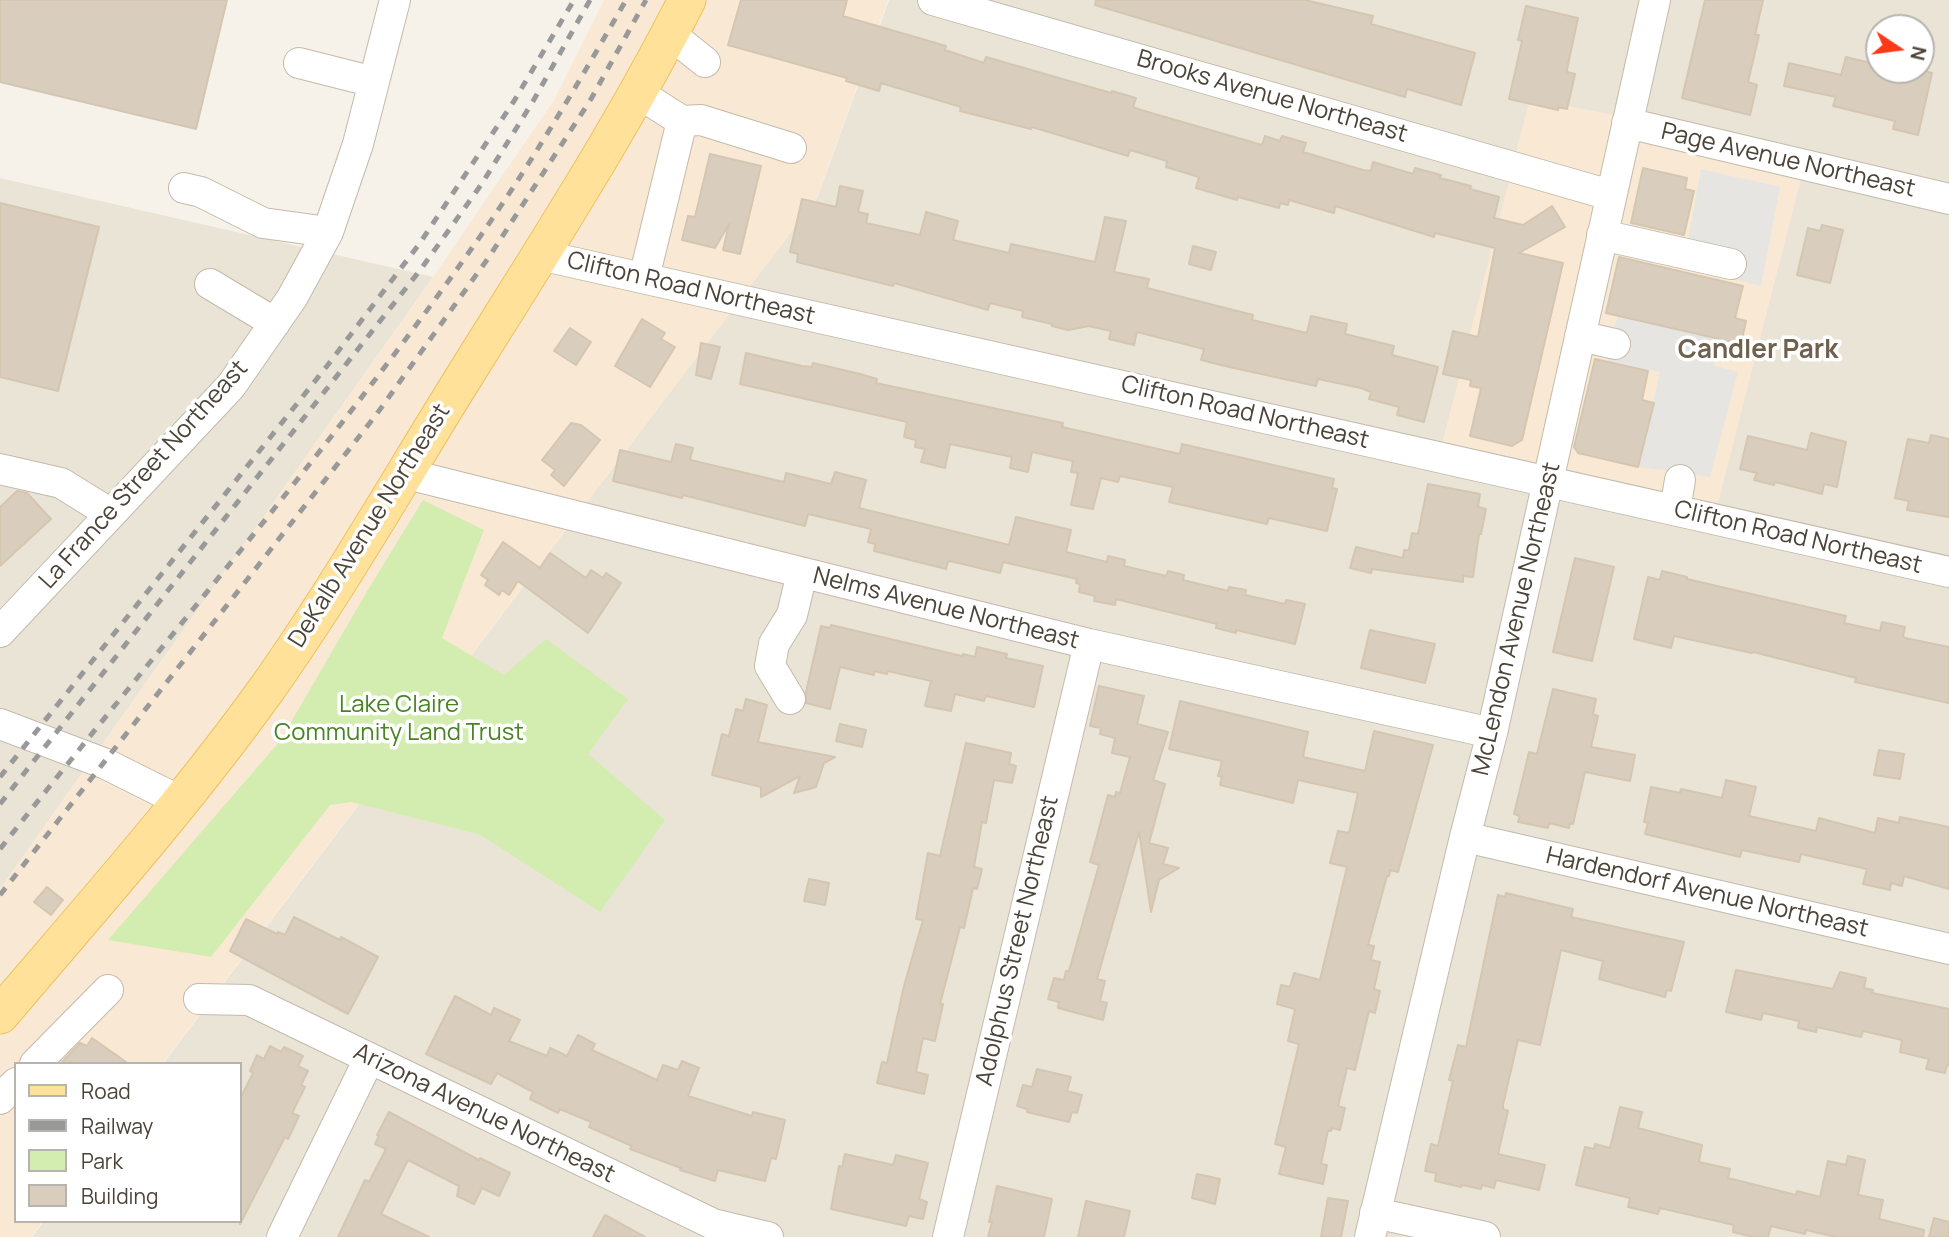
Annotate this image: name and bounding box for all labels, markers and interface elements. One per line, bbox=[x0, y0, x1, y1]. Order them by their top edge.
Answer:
north arrow bbox=[1865, 14, 1935, 84]
text: N bbox=[1904, 44, 1933, 63]
street label: Brooks Avenue Northeast bbox=[1133, 45, 1411, 149]
street label: Page Avenue Northeast bbox=[1658, 118, 1918, 204]
street label: Clifton Road Northeast bbox=[564, 246, 818, 332]
district label: Candler Park bbox=[1678, 335, 1838, 367]
street label: La France Street Northeast bbox=[34, 355, 254, 595]
street label: Clifton Road Northeast bbox=[1118, 370, 1372, 456]
street label: DeKalb Avenue Northeast bbox=[283, 399, 457, 653]
street label: McLendon Avenue Northeast bbox=[1467, 460, 1567, 778]
street label: Clifton Road Northeast bbox=[1671, 495, 1925, 581]
street label: Nelms Avenue Northeast bbox=[810, 562, 1082, 656]
park label: Lake Claire Community Land Trust bbox=[274, 691, 524, 747]
street label: Adolphus Street Northeast bbox=[971, 793, 1065, 1089]
street label: Hardendorf Avenue Northeast bbox=[1543, 842, 1871, 944]
street label: Arizona Avenue Northeast bbox=[349, 1038, 619, 1190]
legend bbox=[14, 1062, 242, 1223]
text: Road bbox=[81, 1077, 131, 1105]
text: Railway bbox=[81, 1112, 153, 1140]
text: Park bbox=[81, 1147, 123, 1175]
text: Building bbox=[81, 1182, 158, 1210]

